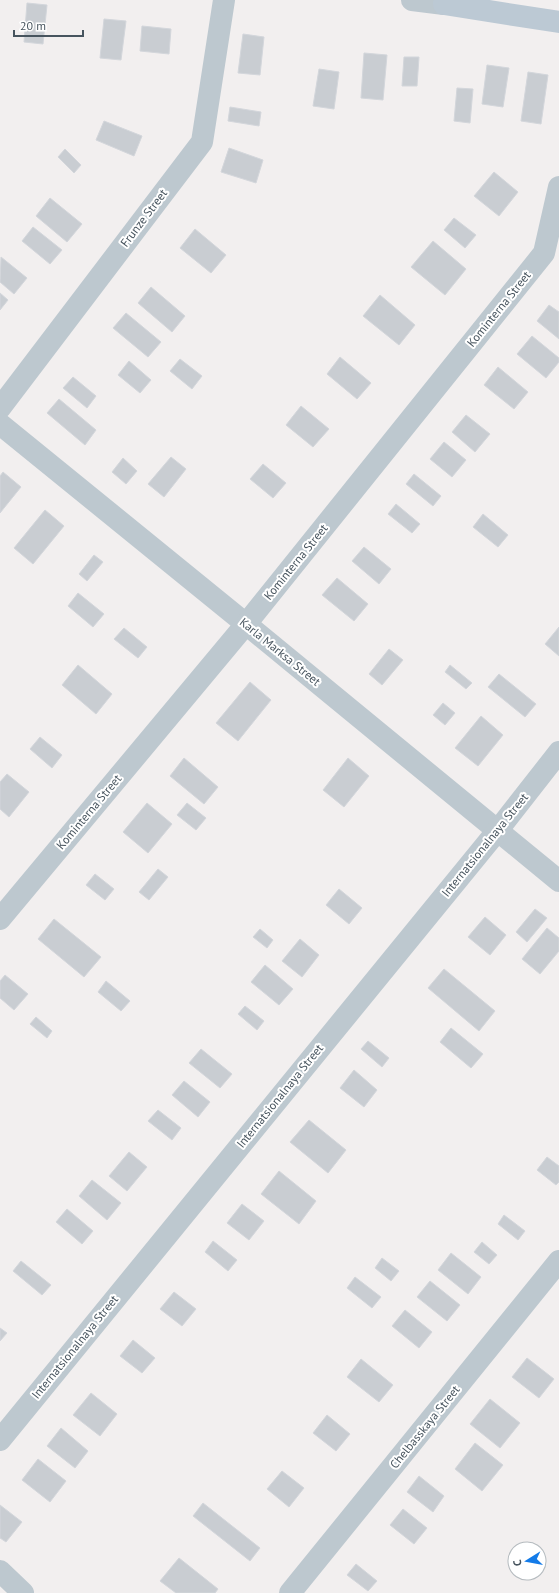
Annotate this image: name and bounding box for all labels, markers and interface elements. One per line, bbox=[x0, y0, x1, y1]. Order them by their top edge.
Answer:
scale bar bbox=[14, 12, 83, 38]
text: 20 m bbox=[20, 18, 46, 33]
street label: Frunze Street bbox=[117, 186, 170, 250]
street label: Kominterna Street bbox=[463, 268, 534, 350]
street label: Kominterna Street bbox=[260, 521, 331, 603]
street label: Karla Marksa Street bbox=[237, 614, 324, 689]
street label: Kominterna Street bbox=[53, 771, 124, 852]
street label: Internatsionalnaya Street bbox=[438, 790, 531, 900]
street label: Internatsionalnaya Street bbox=[233, 1041, 326, 1151]
street label: Internatsionalnaya Street bbox=[28, 1292, 121, 1402]
street label: Chelbasskaya Street bbox=[386, 1382, 463, 1471]
north arrow bbox=[507, 1541, 547, 1581]
text: С bbox=[510, 1559, 525, 1567]

